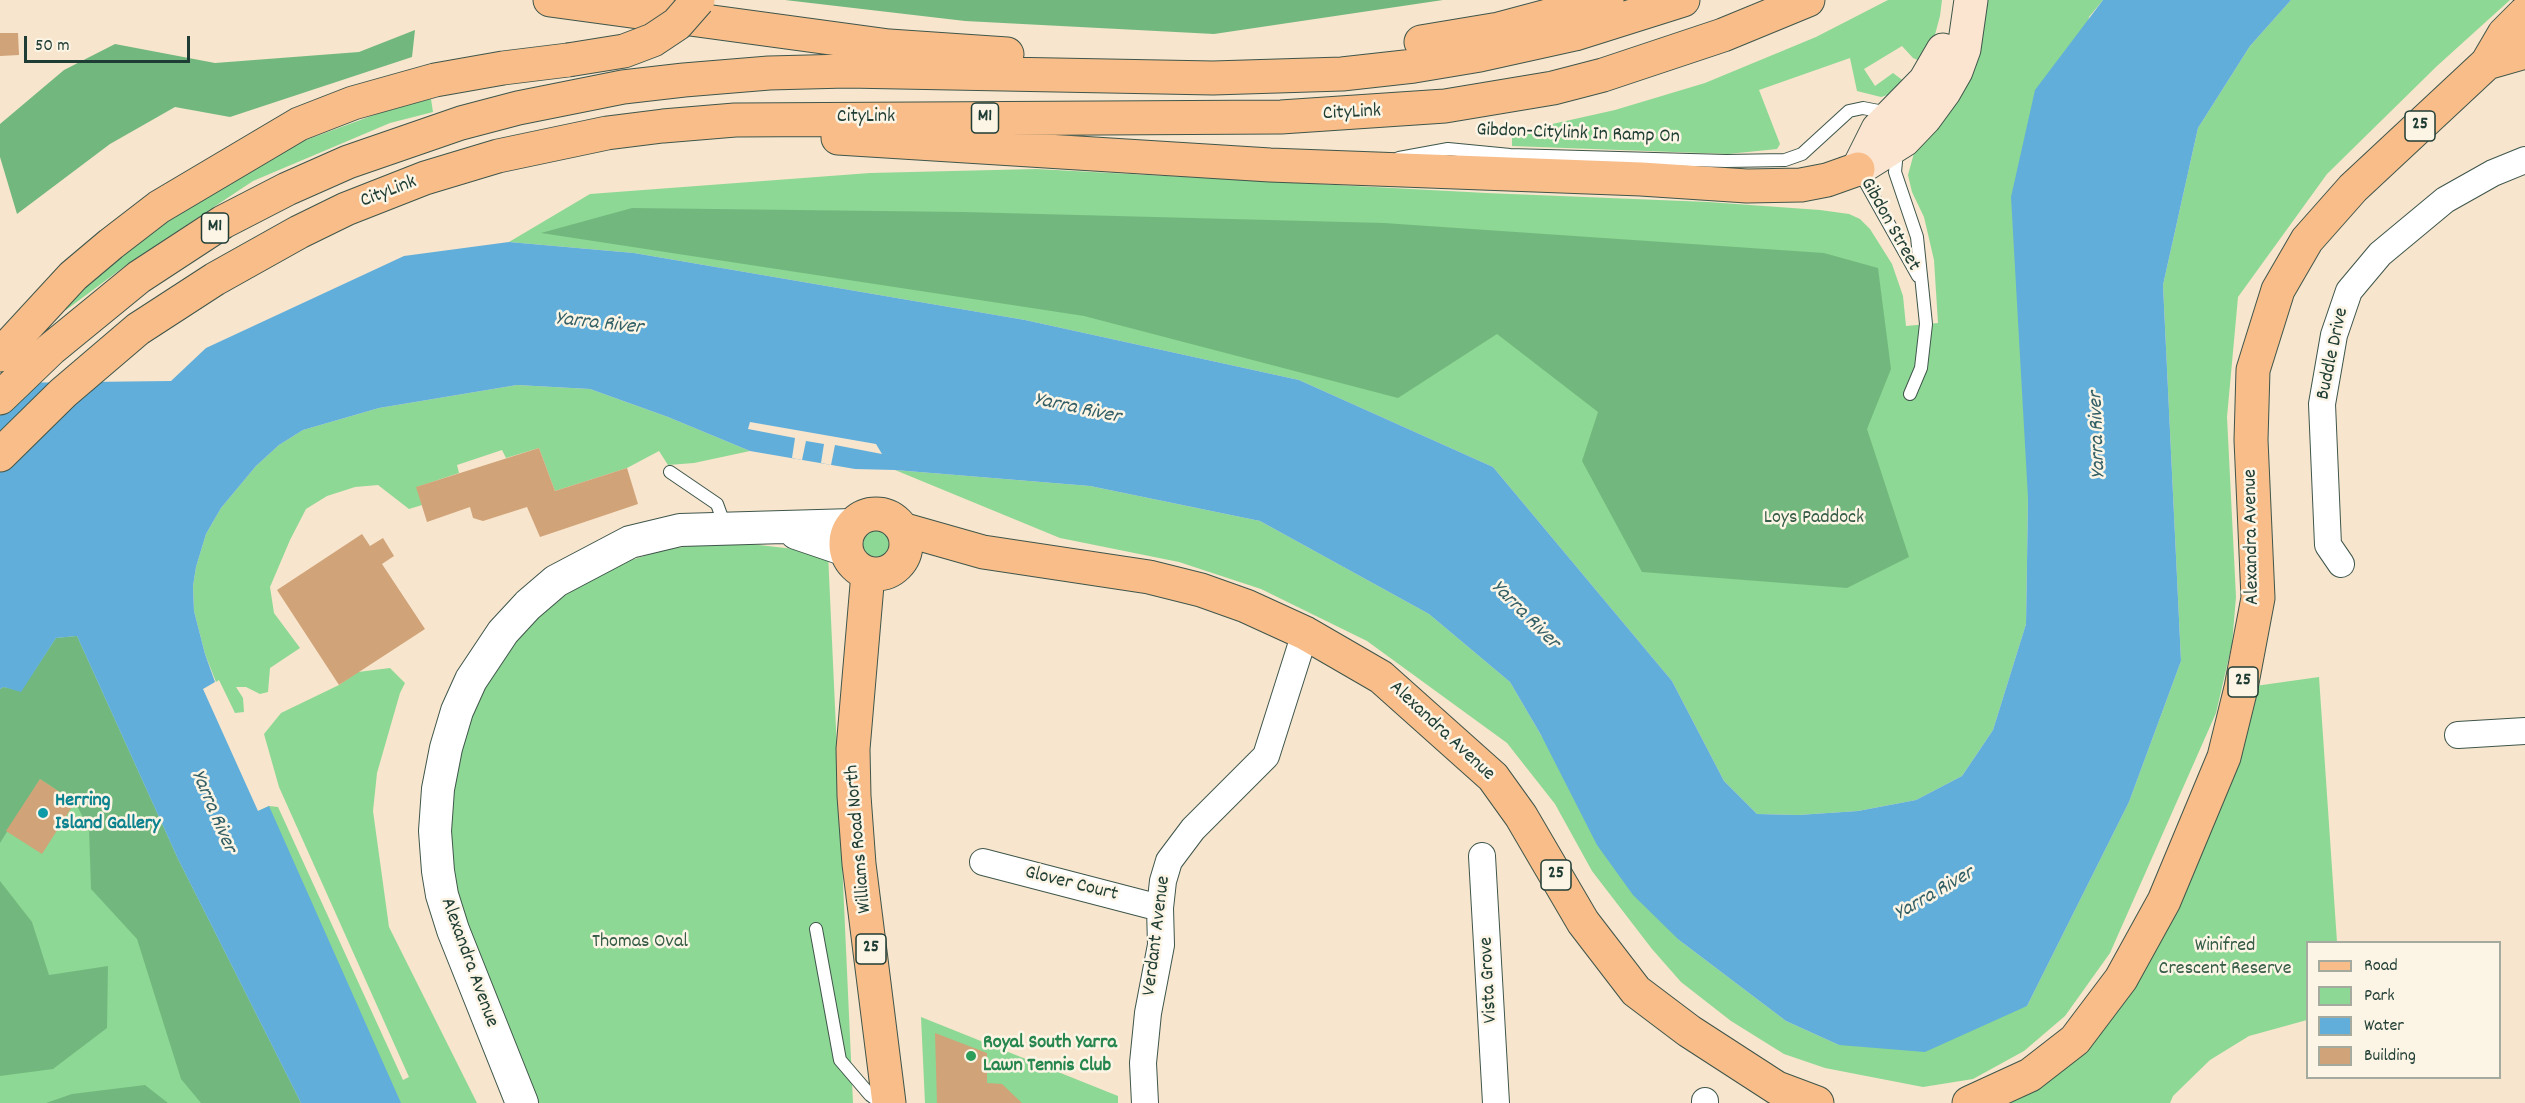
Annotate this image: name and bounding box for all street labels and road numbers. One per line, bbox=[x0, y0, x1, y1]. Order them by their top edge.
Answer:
street label: CityLink bbox=[1322, 100, 1382, 128]
road number: M1 bbox=[972, 103, 998, 133]
street label: CityLink bbox=[837, 106, 895, 130]
road number: 25 bbox=[2405, 111, 2435, 141]
street label: Gibdon-Citylink In Ramp On bbox=[1476, 119, 1680, 151]
street label: CityLink bbox=[357, 171, 421, 215]
street label: Gibdon Street bbox=[1854, 174, 1924, 276]
road number: M1 bbox=[202, 213, 228, 243]
street label: Buddle Drive bbox=[2313, 306, 2355, 402]
street label: Alexandra Avenue bbox=[2240, 469, 2266, 605]
road number: 25 bbox=[2228, 667, 2258, 697]
street label: Alexandra Avenue bbox=[1383, 677, 1499, 787]
street label: Williams Road North bbox=[842, 764, 878, 914]
road number: 25 bbox=[1541, 860, 1571, 890]
street label: Glover Court bbox=[1022, 862, 1120, 908]
street label: Verdant Avenue bbox=[1139, 875, 1177, 997]
street label: Alexandra Avenue bbox=[433, 895, 503, 1031]
road number: 25 bbox=[856, 934, 886, 964]
street label: Vista Grove bbox=[1476, 936, 1504, 1024]

